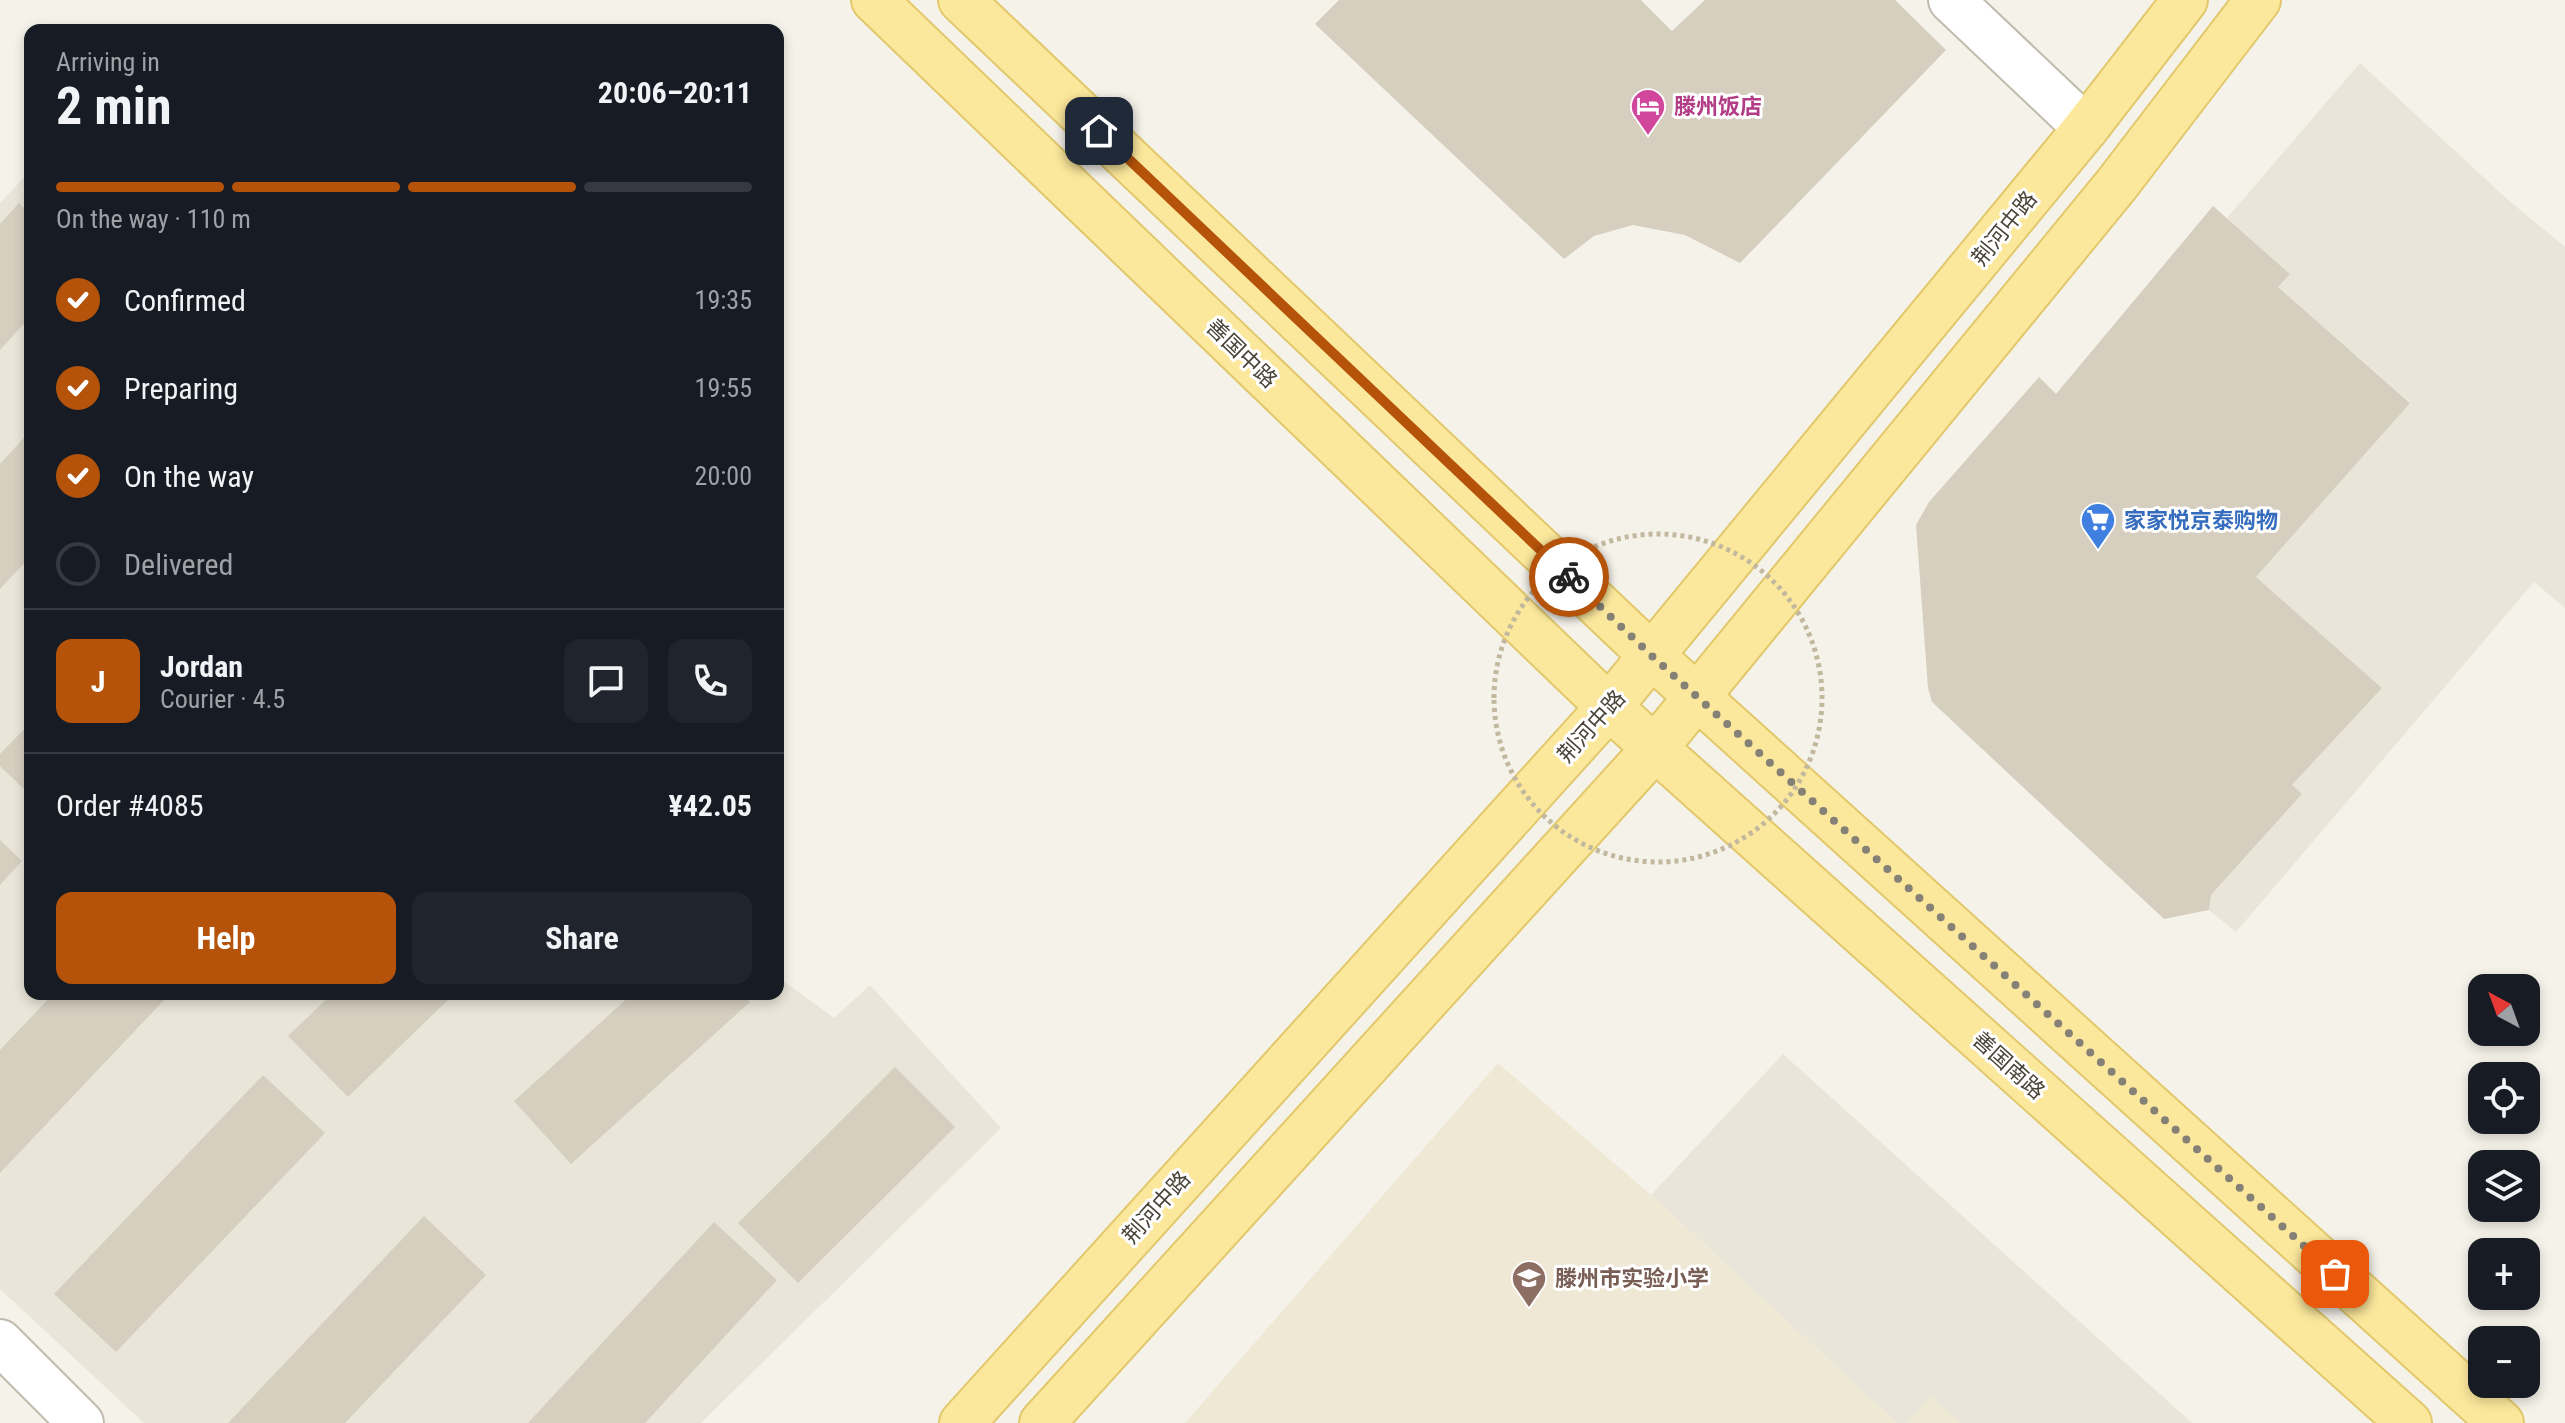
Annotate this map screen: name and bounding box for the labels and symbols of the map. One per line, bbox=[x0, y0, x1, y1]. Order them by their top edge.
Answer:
hotel icon: 滕州饭店 bbox=[1629, 87, 1667, 137]
place label: 滕州饭店 bbox=[1674, 94, 1762, 119]
pin bbox=[1065, 97, 1133, 165]
street label: 荆河中路 bbox=[1967, 186, 2042, 270]
street label: 善国中路 bbox=[1201, 314, 1282, 393]
supermarket icon: 家家悦京泰购物 bbox=[2079, 501, 2117, 551]
place label: 家家悦京泰购物 bbox=[2124, 508, 2278, 533]
courier bbox=[1529, 537, 1609, 617]
street label: 荆河中路 bbox=[1553, 685, 1630, 767]
north arrow bbox=[2468, 974, 2540, 1046]
street label: 善国南路 bbox=[1968, 1027, 2050, 1104]
street label: 荆河中路 bbox=[1118, 1166, 1195, 1248]
pin bbox=[2301, 1240, 2369, 1308]
school or university icon: 滕州市实验小学 bbox=[1510, 1259, 1548, 1309]
place label: 滕州市实验小学 bbox=[1555, 1266, 1709, 1291]

